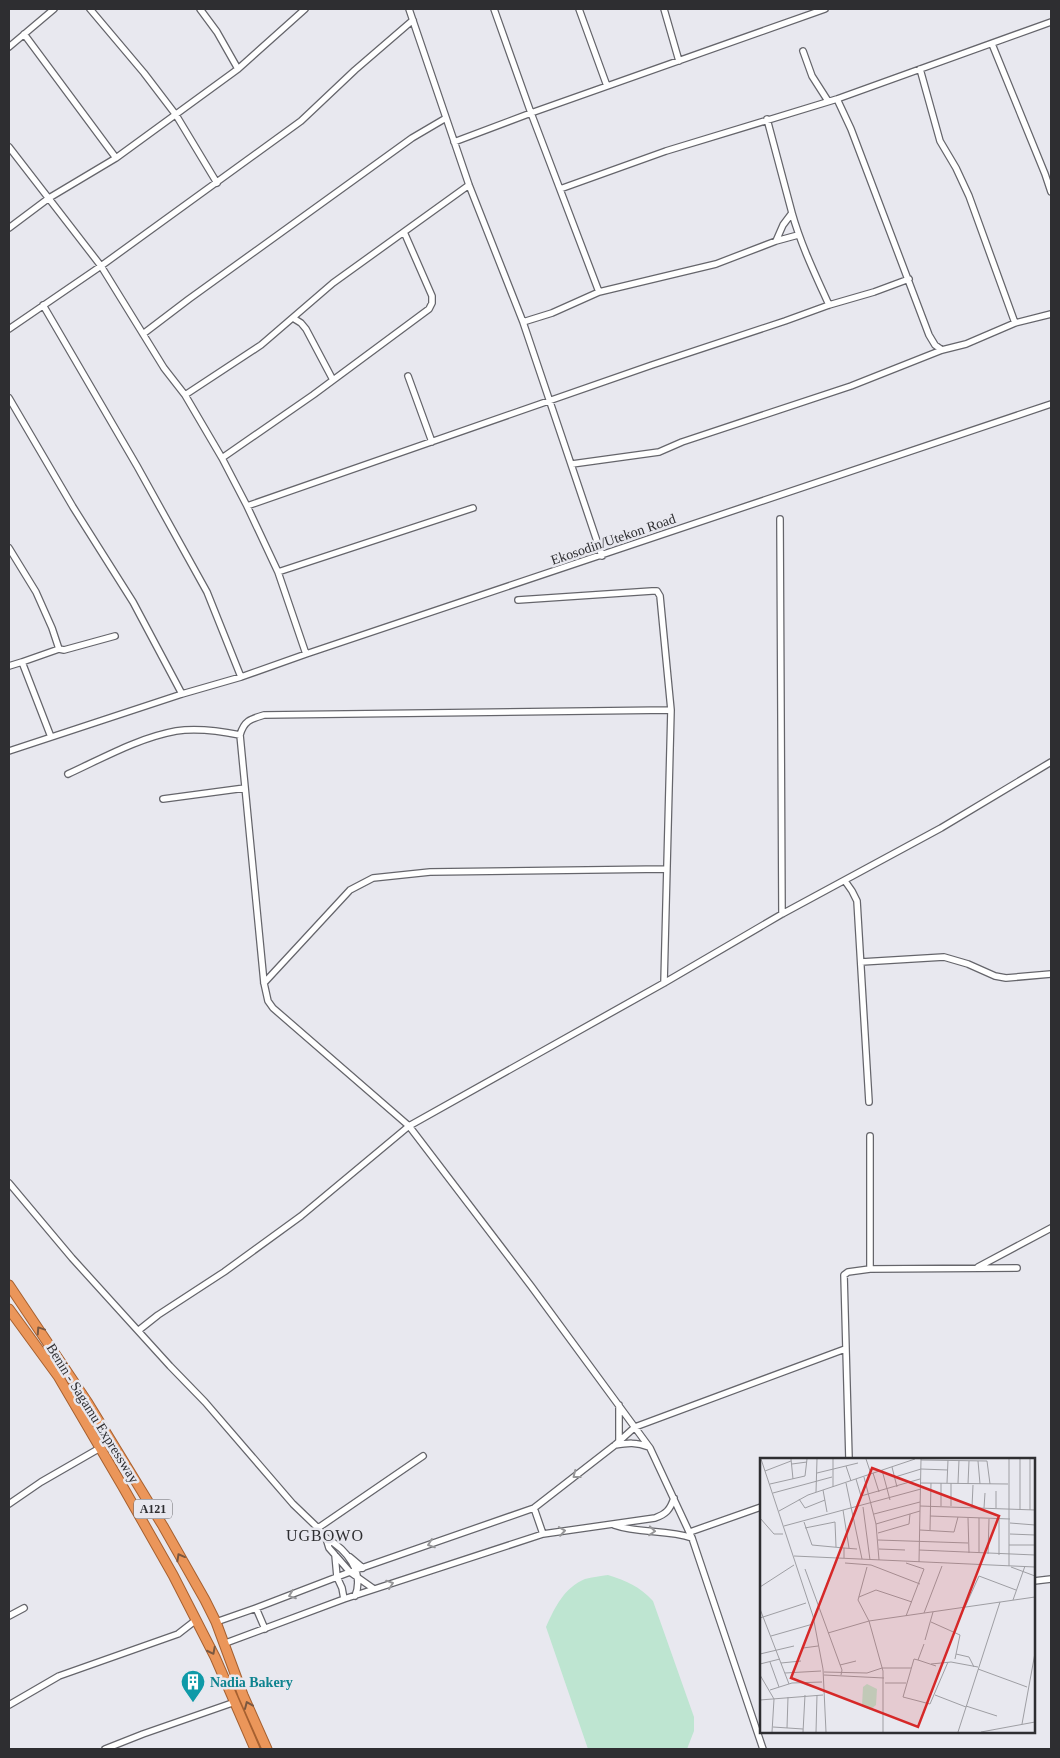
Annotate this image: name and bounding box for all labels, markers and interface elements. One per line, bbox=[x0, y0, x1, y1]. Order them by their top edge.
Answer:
street label: Ekosodin/Utekon Road bbox=[549, 511, 678, 568]
one-way arrow bbox=[36, 1326, 46, 1335]
street label: Benin - Sagamu Expressway bbox=[43, 1341, 142, 1486]
inset map bbox=[760, 1458, 1035, 1733]
one-way arrow bbox=[573, 1470, 582, 1478]
road number: A121 bbox=[134, 1500, 172, 1518]
one-way arrow bbox=[648, 1525, 656, 1536]
district label: UGBOWO bbox=[286, 1527, 364, 1544]
one-way arrow bbox=[558, 1527, 567, 1537]
one-way arrow bbox=[428, 1538, 436, 1548]
one-way arrow bbox=[177, 1553, 187, 1562]
one-way arrow bbox=[385, 1579, 394, 1589]
one-way arrow bbox=[288, 1589, 296, 1599]
one-way arrow bbox=[206, 1646, 216, 1655]
building icon: Nadia Bakery bbox=[180, 1669, 206, 1703]
place label: Nadia Bakery bbox=[210, 1675, 293, 1690]
one-way arrow bbox=[243, 1701, 254, 1710]

